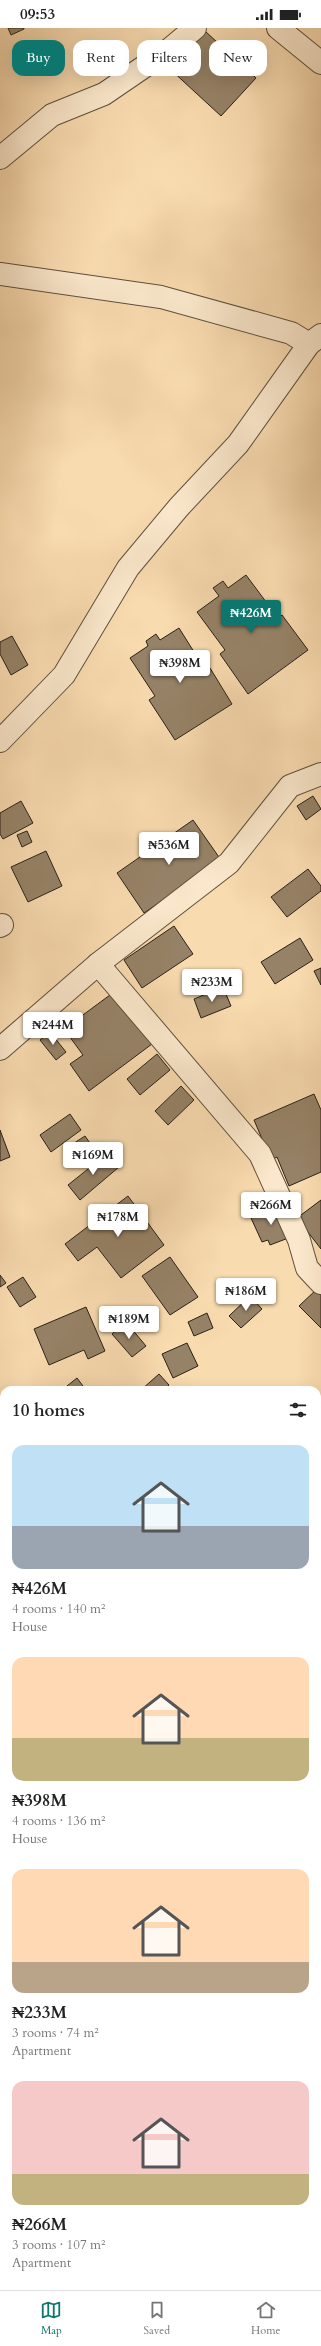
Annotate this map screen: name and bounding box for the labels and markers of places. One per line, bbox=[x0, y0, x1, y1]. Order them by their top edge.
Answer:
pin: ₦426M bbox=[223, 600, 279, 634]
pin: ₦398M bbox=[152, 650, 208, 684]
pin: ₦536M bbox=[141, 832, 197, 866]
pin: ₦233M bbox=[184, 969, 240, 1003]
pin: ₦244M bbox=[25, 1012, 81, 1046]
pin: ₦169M bbox=[65, 1142, 121, 1176]
pin: ₦266M bbox=[243, 1192, 299, 1226]
pin: ₦178M bbox=[90, 1204, 146, 1238]
pin: ₦186M bbox=[218, 1278, 274, 1312]
pin: ₦189M bbox=[101, 1306, 157, 1340]

